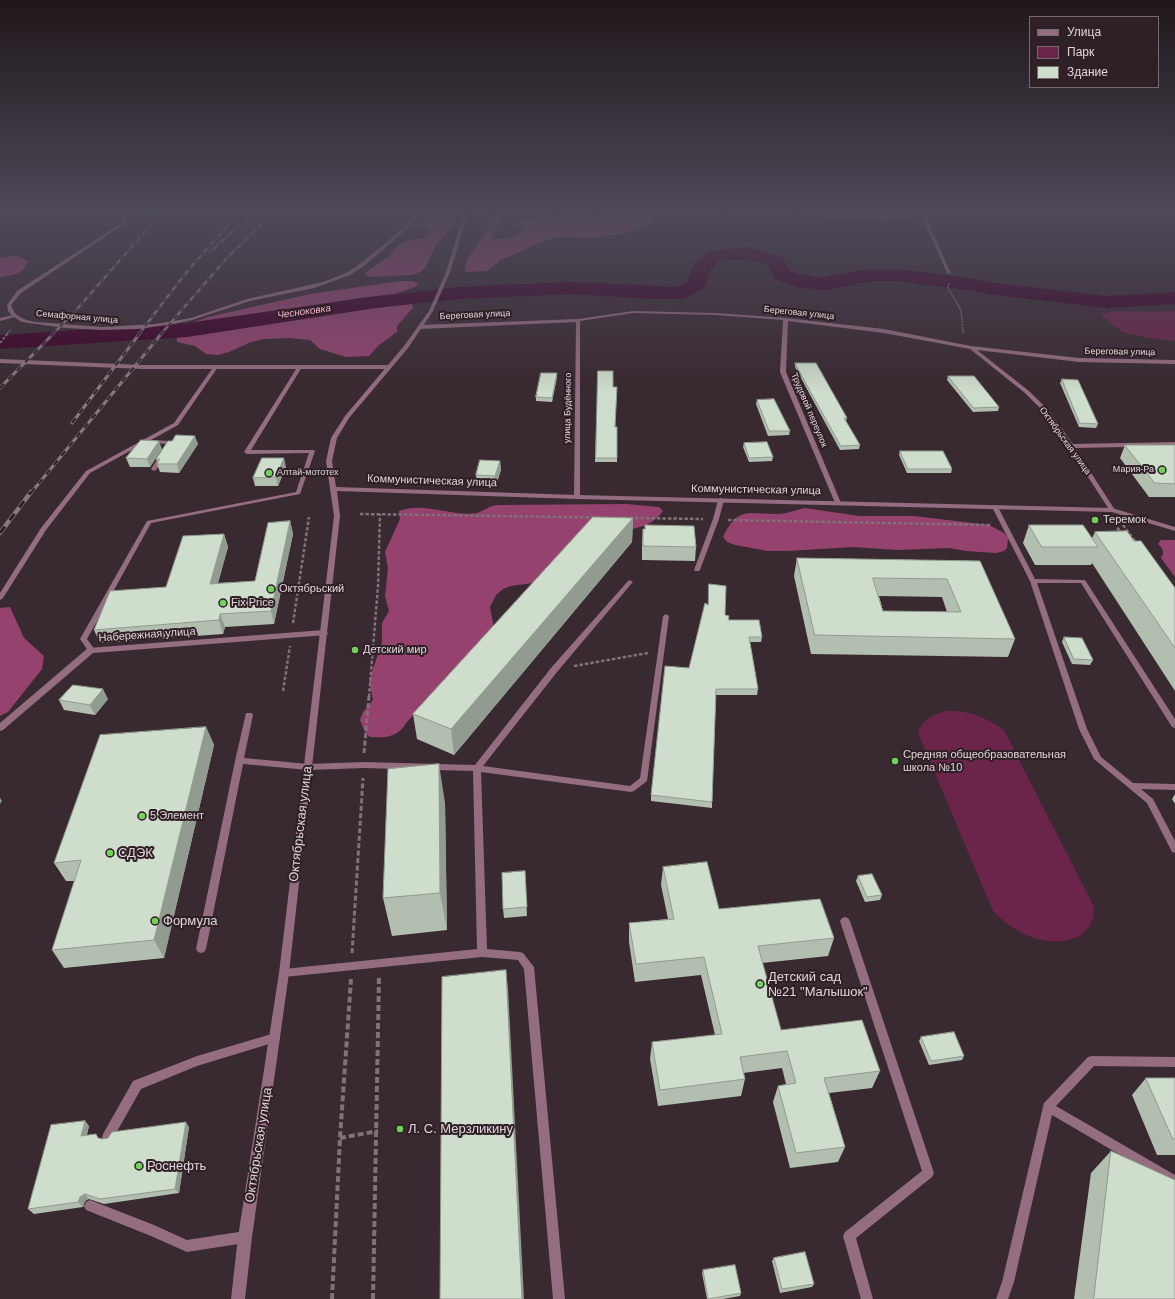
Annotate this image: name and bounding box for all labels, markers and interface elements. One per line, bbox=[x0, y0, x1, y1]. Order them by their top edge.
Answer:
legend bbox=[1029, 16, 1159, 88]
text: Улица bbox=[1067, 25, 1101, 39]
text: Парк bbox=[1067, 45, 1094, 59]
text: Здание bbox=[1067, 65, 1108, 79]
water label: Чесноковка bbox=[276, 302, 332, 322]
street label: Береговая улица bbox=[763, 304, 835, 322]
street label: Семафорная улица bbox=[36, 308, 118, 326]
street label: Береговая улица bbox=[439, 308, 511, 322]
street label: Береговая улица bbox=[1085, 346, 1155, 358]
street label: Трудовой переулок bbox=[788, 371, 830, 449]
street label: улица Будённого bbox=[562, 373, 574, 443]
street label: Октябрьская улица bbox=[1037, 405, 1093, 477]
place label: Мария-Ра bbox=[1113, 465, 1154, 475]
marker: Мария-Ра bbox=[1157, 465, 1167, 475]
marker: Алтай-мототех bbox=[264, 468, 274, 478]
place label: Алтай-мототех bbox=[277, 468, 338, 478]
street label: Коммунистическая улица bbox=[367, 472, 497, 490]
street label: Коммунистическая улица bbox=[691, 482, 821, 498]
place label: Теремок bbox=[1103, 513, 1146, 527]
marker: Теремок bbox=[1090, 515, 1100, 525]
place label: Октябрьский bbox=[279, 582, 344, 596]
marker: Октябрьский bbox=[266, 584, 276, 594]
place label: Fix Price bbox=[231, 596, 274, 610]
marker: Fix Price bbox=[218, 598, 228, 608]
street label: Набережная улица bbox=[98, 625, 196, 645]
place label: Детский мир bbox=[363, 643, 427, 657]
marker: Детский мир bbox=[350, 645, 360, 655]
place label: Средняя общеобразовательная школа №10 bbox=[903, 748, 1066, 774]
marker: Средняя общеобразовательная школа №10 bbox=[890, 756, 900, 766]
street label: Октябрьская улица bbox=[286, 765, 316, 883]
place label: 5 Элемент bbox=[150, 809, 204, 823]
marker: 5 Элемент bbox=[137, 811, 147, 821]
place label: СДЭК bbox=[118, 845, 153, 861]
marker: СДЭК bbox=[105, 848, 115, 858]
place label: Формула bbox=[163, 913, 217, 929]
marker: Формула bbox=[150, 916, 160, 926]
place label: Детский сад №21 "Малышок" bbox=[768, 969, 868, 1000]
marker: Детский сад №21 "Малышок" bbox=[755, 979, 765, 989]
street label: Октябрьская улица bbox=[242, 1086, 276, 1204]
place label: Л. С. Мерзликину bbox=[408, 1121, 513, 1137]
marker: Л. С. Мерзликину bbox=[395, 1124, 405, 1134]
place label: Роснефть bbox=[147, 1158, 206, 1174]
marker: Роснефть bbox=[134, 1161, 144, 1171]

